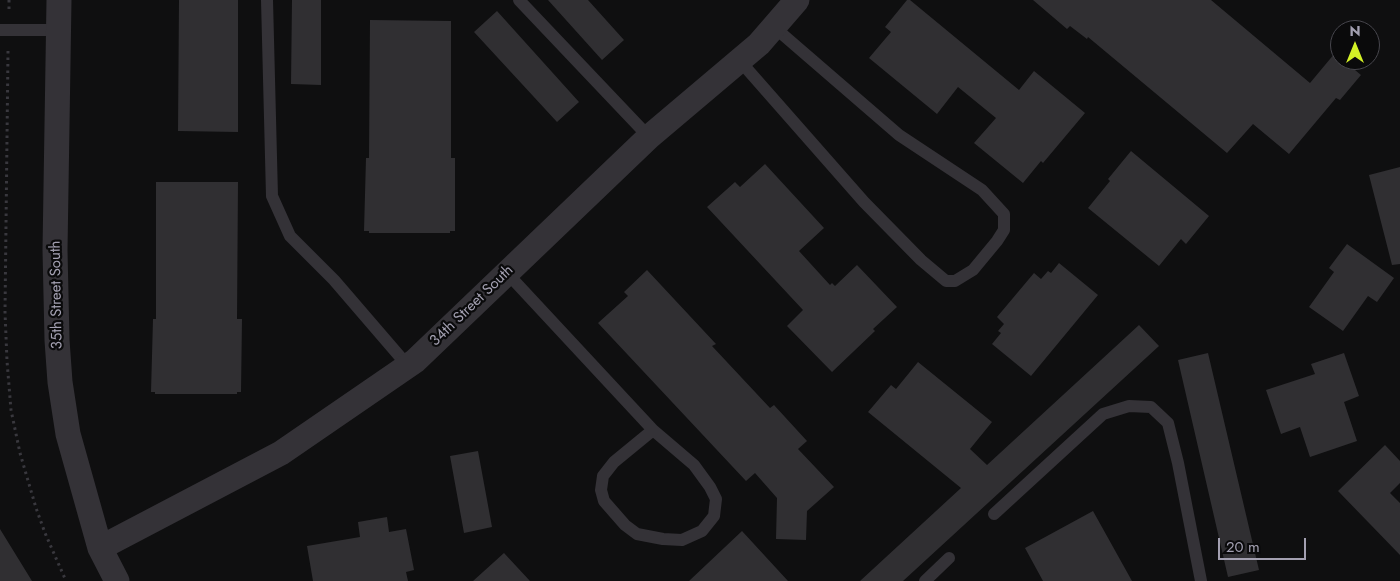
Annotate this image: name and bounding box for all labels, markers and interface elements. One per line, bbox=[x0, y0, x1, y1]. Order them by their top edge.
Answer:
north arrow bbox=[1330, 20, 1380, 70]
text: N bbox=[1349, 21, 1361, 41]
street label: 35th Street South bbox=[47, 241, 67, 349]
street label: 34th Street South bbox=[427, 262, 517, 350]
scale bar bbox=[1220, 528, 1308, 560]
text: 20 m bbox=[1226, 536, 1260, 558]

